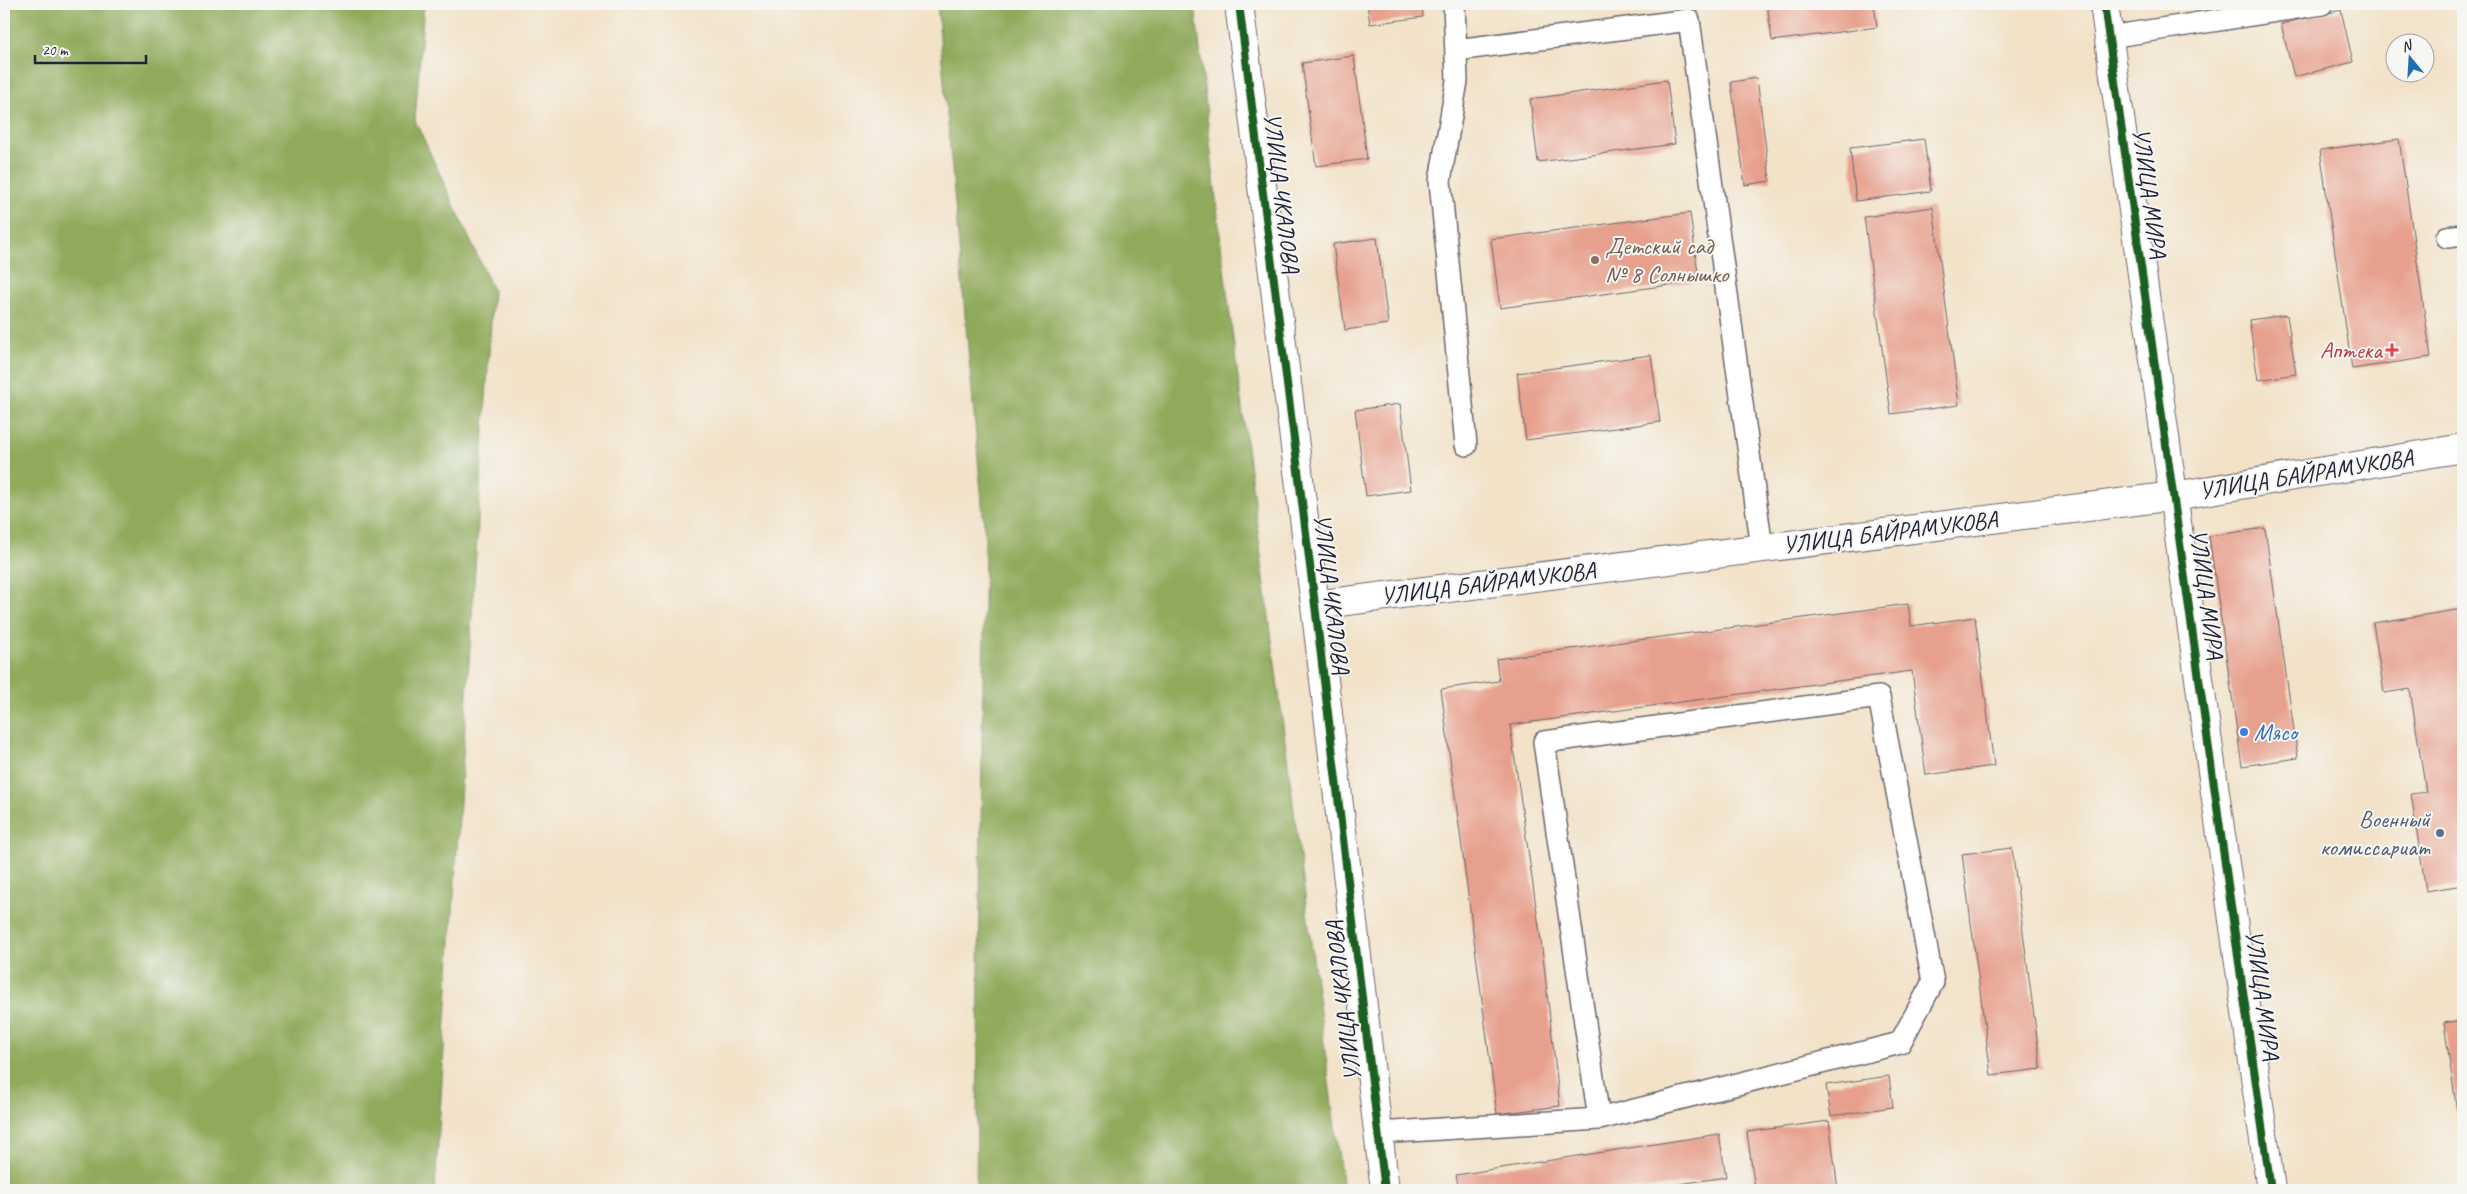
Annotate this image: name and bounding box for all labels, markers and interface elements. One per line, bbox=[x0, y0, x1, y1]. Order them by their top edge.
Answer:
scale bar bbox=[35, 32, 146, 64]
north arrow bbox=[2384, 32, 2434, 82]
text: N bbox=[2399, 36, 2415, 56]
text: 20 m bbox=[42, 41, 69, 60]
street label: УЛИЦА ЧКАЛОВА bbox=[1257, 111, 1307, 276]
street label: УЛИЦА МИРА bbox=[2126, 126, 2174, 261]
place label: Детский сад № 8 Солнышко bbox=[1605, 231, 1730, 289]
marker: Детский сад № 8 Солнышко bbox=[1589, 254, 1601, 266]
place label: Аптека bbox=[2320, 335, 2383, 365]
marker: Аптека bbox=[2386, 344, 2398, 356]
street label: УЛИЦА БАЙРАМУКОВА bbox=[2197, 442, 2416, 506]
street label: УЛИЦА БАЙРАМУКОВА bbox=[1781, 504, 2000, 560]
street label: УЛИЦА ЧКАЛОВА bbox=[1307, 512, 1357, 677]
street label: УЛИЦА МИРА bbox=[2183, 527, 2231, 662]
street label: УЛИЦА БАЙРАМУКОВА bbox=[1379, 555, 1598, 611]
place label: Мясо bbox=[2254, 717, 2300, 747]
marker: Мясо bbox=[2238, 726, 2250, 738]
place label: Военный комиссариат bbox=[2320, 804, 2432, 862]
marker: Военный комиссариат bbox=[2434, 827, 2446, 839]
street label: УЛИЦА ЧКАЛОВА bbox=[1318, 918, 1368, 1083]
street label: УЛИЦА МИРА bbox=[2239, 928, 2287, 1063]

